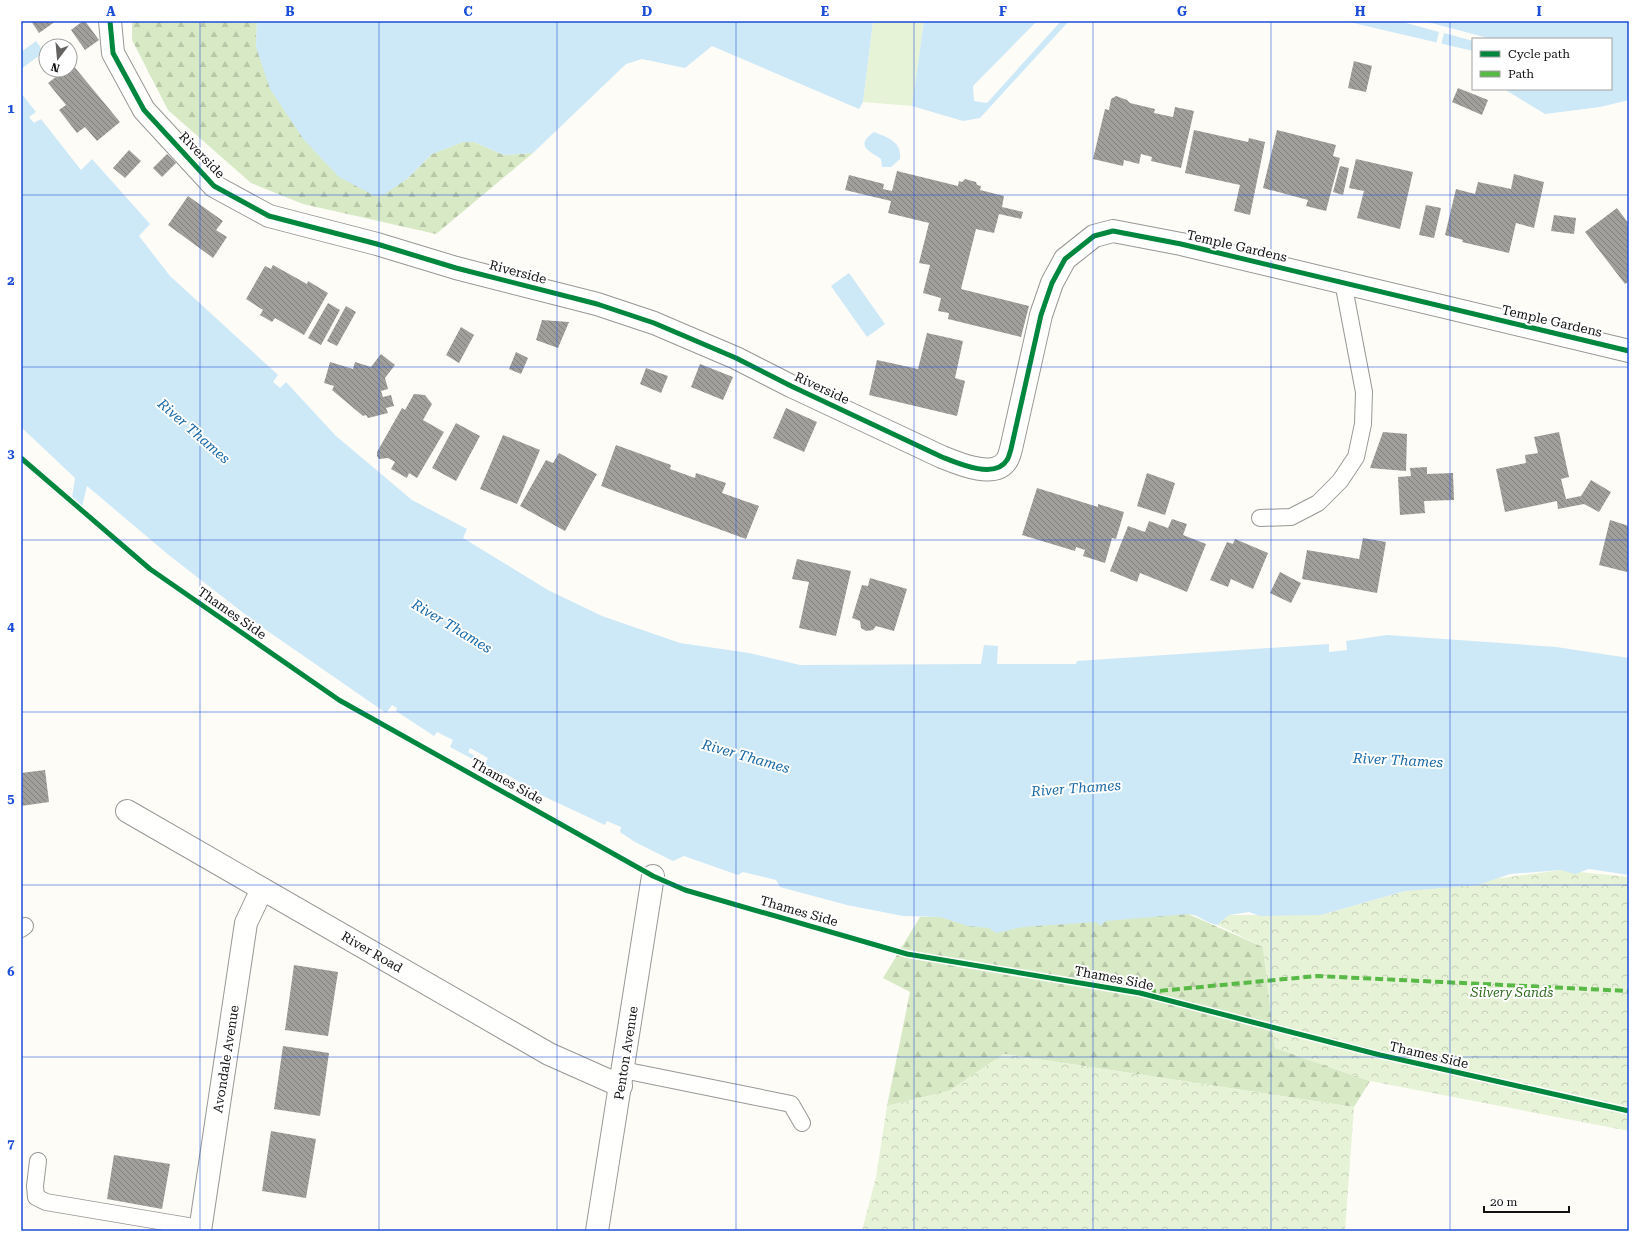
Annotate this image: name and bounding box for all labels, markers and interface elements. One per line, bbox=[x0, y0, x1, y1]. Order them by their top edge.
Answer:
text: A bbox=[106, 4, 116, 19]
text: B bbox=[285, 4, 295, 19]
text: C bbox=[463, 4, 473, 19]
text: D bbox=[642, 4, 652, 19]
text: E bbox=[821, 4, 829, 19]
text: F bbox=[999, 4, 1007, 19]
text: G bbox=[1177, 4, 1187, 19]
text: H bbox=[1355, 4, 1366, 19]
text: I bbox=[1536, 4, 1542, 19]
north arrow bbox=[38, 38, 78, 78]
legend bbox=[1472, 38, 1612, 90]
text: Cycle path bbox=[1508, 47, 1570, 61]
text: N bbox=[49, 60, 61, 75]
text: Path bbox=[1508, 67, 1534, 81]
text: 1 bbox=[7, 101, 15, 116]
street label: Riverside bbox=[176, 129, 228, 181]
street label: Temple Gardens bbox=[1185, 227, 1289, 265]
street label: Riverside bbox=[488, 257, 548, 287]
text: 2 bbox=[7, 273, 15, 288]
street label: Temple Gardens bbox=[1500, 302, 1604, 340]
street label: Riverside bbox=[792, 369, 852, 407]
water label: River Thames bbox=[154, 395, 234, 467]
text: 3 bbox=[7, 446, 15, 461]
street label: Thames Side bbox=[195, 584, 269, 642]
water label: River Thames bbox=[408, 595, 495, 656]
text: 4 bbox=[7, 619, 15, 634]
water label: River Thames bbox=[700, 736, 792, 776]
water label: River Thames bbox=[1352, 750, 1444, 770]
street label: Thames Side bbox=[468, 755, 546, 807]
water label: River Thames bbox=[1029, 777, 1122, 799]
text: 5 bbox=[7, 791, 15, 806]
street label: Thames Side bbox=[758, 893, 840, 929]
street label: River Road bbox=[339, 928, 406, 976]
street label: Thames Side bbox=[1073, 963, 1155, 993]
text: 6 bbox=[7, 964, 15, 979]
park label: Silvery Sands bbox=[1470, 985, 1553, 1000]
street label: Avondale Avenue bbox=[210, 1004, 242, 1114]
street label: Penton Avenue bbox=[611, 1005, 641, 1101]
street label: Thames Side bbox=[1388, 1039, 1470, 1071]
text: 7 bbox=[7, 1136, 15, 1151]
scale bar bbox=[1484, 1188, 1569, 1214]
text: 20 m bbox=[1490, 1195, 1517, 1209]

